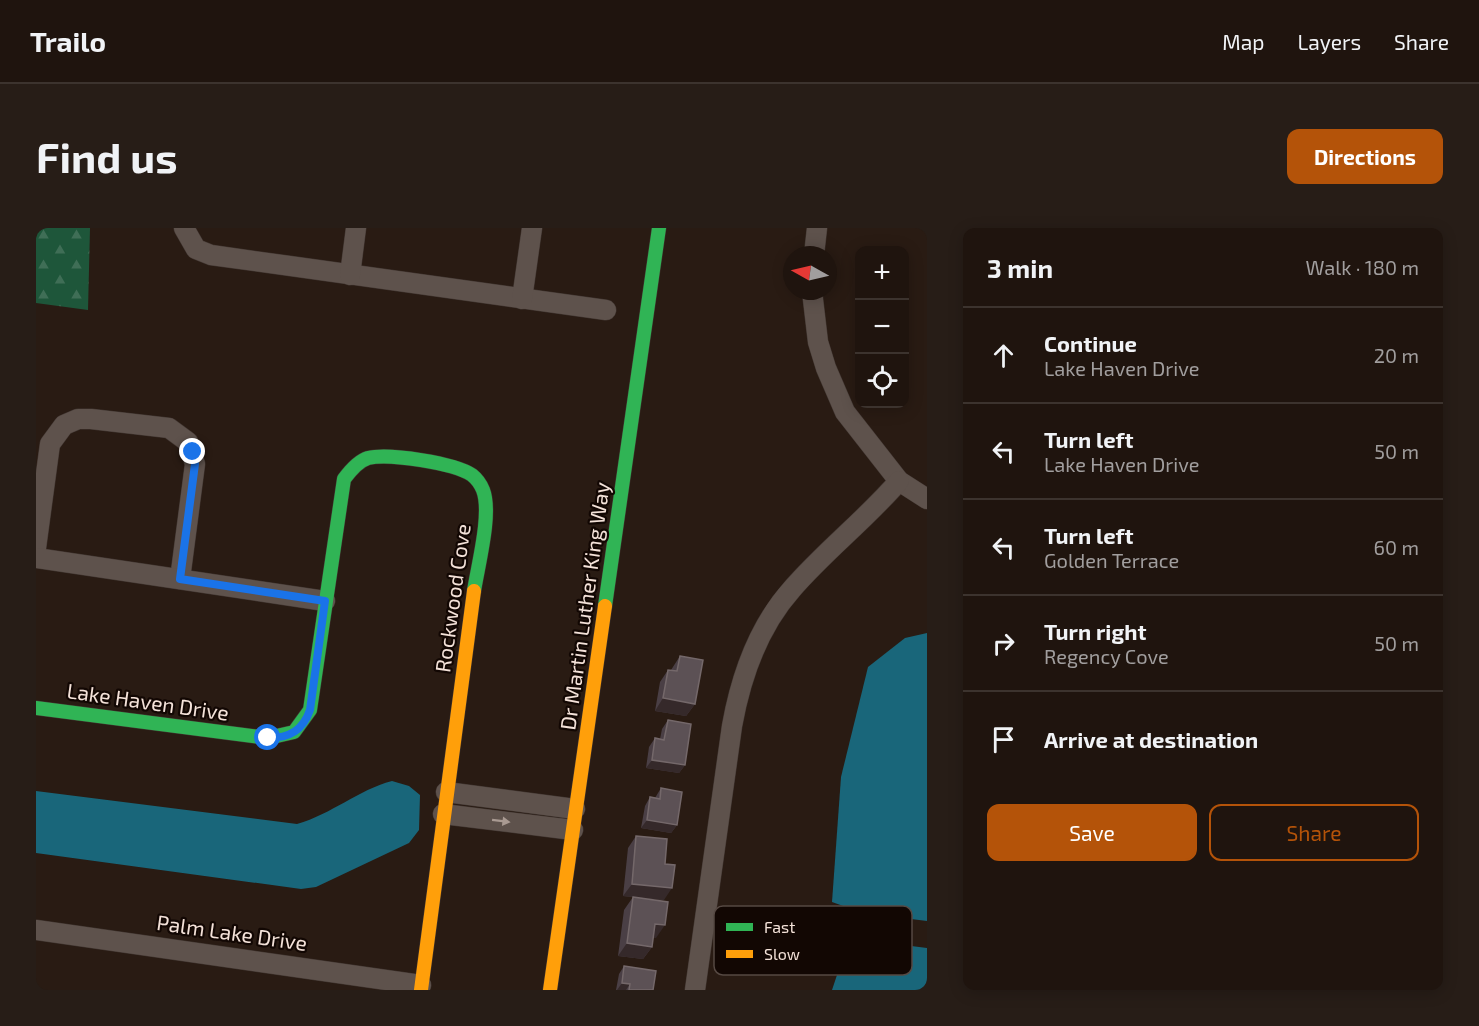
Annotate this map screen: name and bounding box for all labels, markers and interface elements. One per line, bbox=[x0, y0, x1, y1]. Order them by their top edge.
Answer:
text: Trailo bbox=[30, 24, 106, 58]
text: Map bbox=[1222, 29, 1264, 54]
text: Layers bbox=[1297, 29, 1361, 54]
text: Share bbox=[1394, 29, 1449, 54]
button: Directions bbox=[1287, 129, 1443, 184]
text: Find us bbox=[36, 131, 178, 181]
north arrow bbox=[783, 246, 837, 300]
map controls bbox=[855, 246, 909, 408]
button: + bbox=[855, 246, 909, 300]
text: 3 min bbox=[987, 252, 1053, 283]
text: Walk · 180 m bbox=[1306, 255, 1419, 279]
button: − bbox=[855, 300, 909, 354]
text: Continue bbox=[1044, 330, 1137, 356]
icon: ahead bbox=[987, 339, 1020, 372]
text: 20 m bbox=[1374, 343, 1419, 367]
button: locate bbox=[855, 354, 909, 408]
text: Lake Haven Drive bbox=[1044, 356, 1199, 380]
text: Turn left bbox=[1044, 426, 1133, 452]
icon: left bbox=[987, 435, 1020, 468]
route end bbox=[179, 438, 205, 464]
text: 50 m bbox=[1374, 439, 1419, 463]
text: Lake Haven Drive bbox=[1044, 452, 1199, 476]
street label: Dr Martin Luther King Way bbox=[554, 480, 614, 732]
street label: Rockwood Cove bbox=[429, 522, 475, 674]
text: Turn left bbox=[1044, 522, 1133, 548]
icon: left bbox=[987, 531, 1020, 564]
text: 60 m bbox=[1374, 535, 1419, 559]
text: Golden Terrace bbox=[1044, 548, 1179, 572]
text: Turn right bbox=[1044, 618, 1146, 644]
icon: right bbox=[987, 627, 1020, 660]
text: 50 m bbox=[1374, 631, 1419, 655]
text: Regency Cove bbox=[1044, 644, 1169, 668]
street label: Lake Haven Drive bbox=[65, 677, 231, 725]
icon: arrive bbox=[987, 723, 1020, 756]
route start bbox=[254, 724, 280, 750]
text: Arrive at destination bbox=[1044, 726, 1258, 752]
button: Save bbox=[987, 804, 1197, 861]
button: Share bbox=[1209, 804, 1419, 861]
one-way arrow bbox=[491, 816, 510, 825]
legend bbox=[714, 906, 912, 975]
street label: Palm Lake Drive bbox=[155, 909, 309, 955]
text: Fast bbox=[764, 917, 795, 936]
text: Slow bbox=[764, 944, 800, 963]

